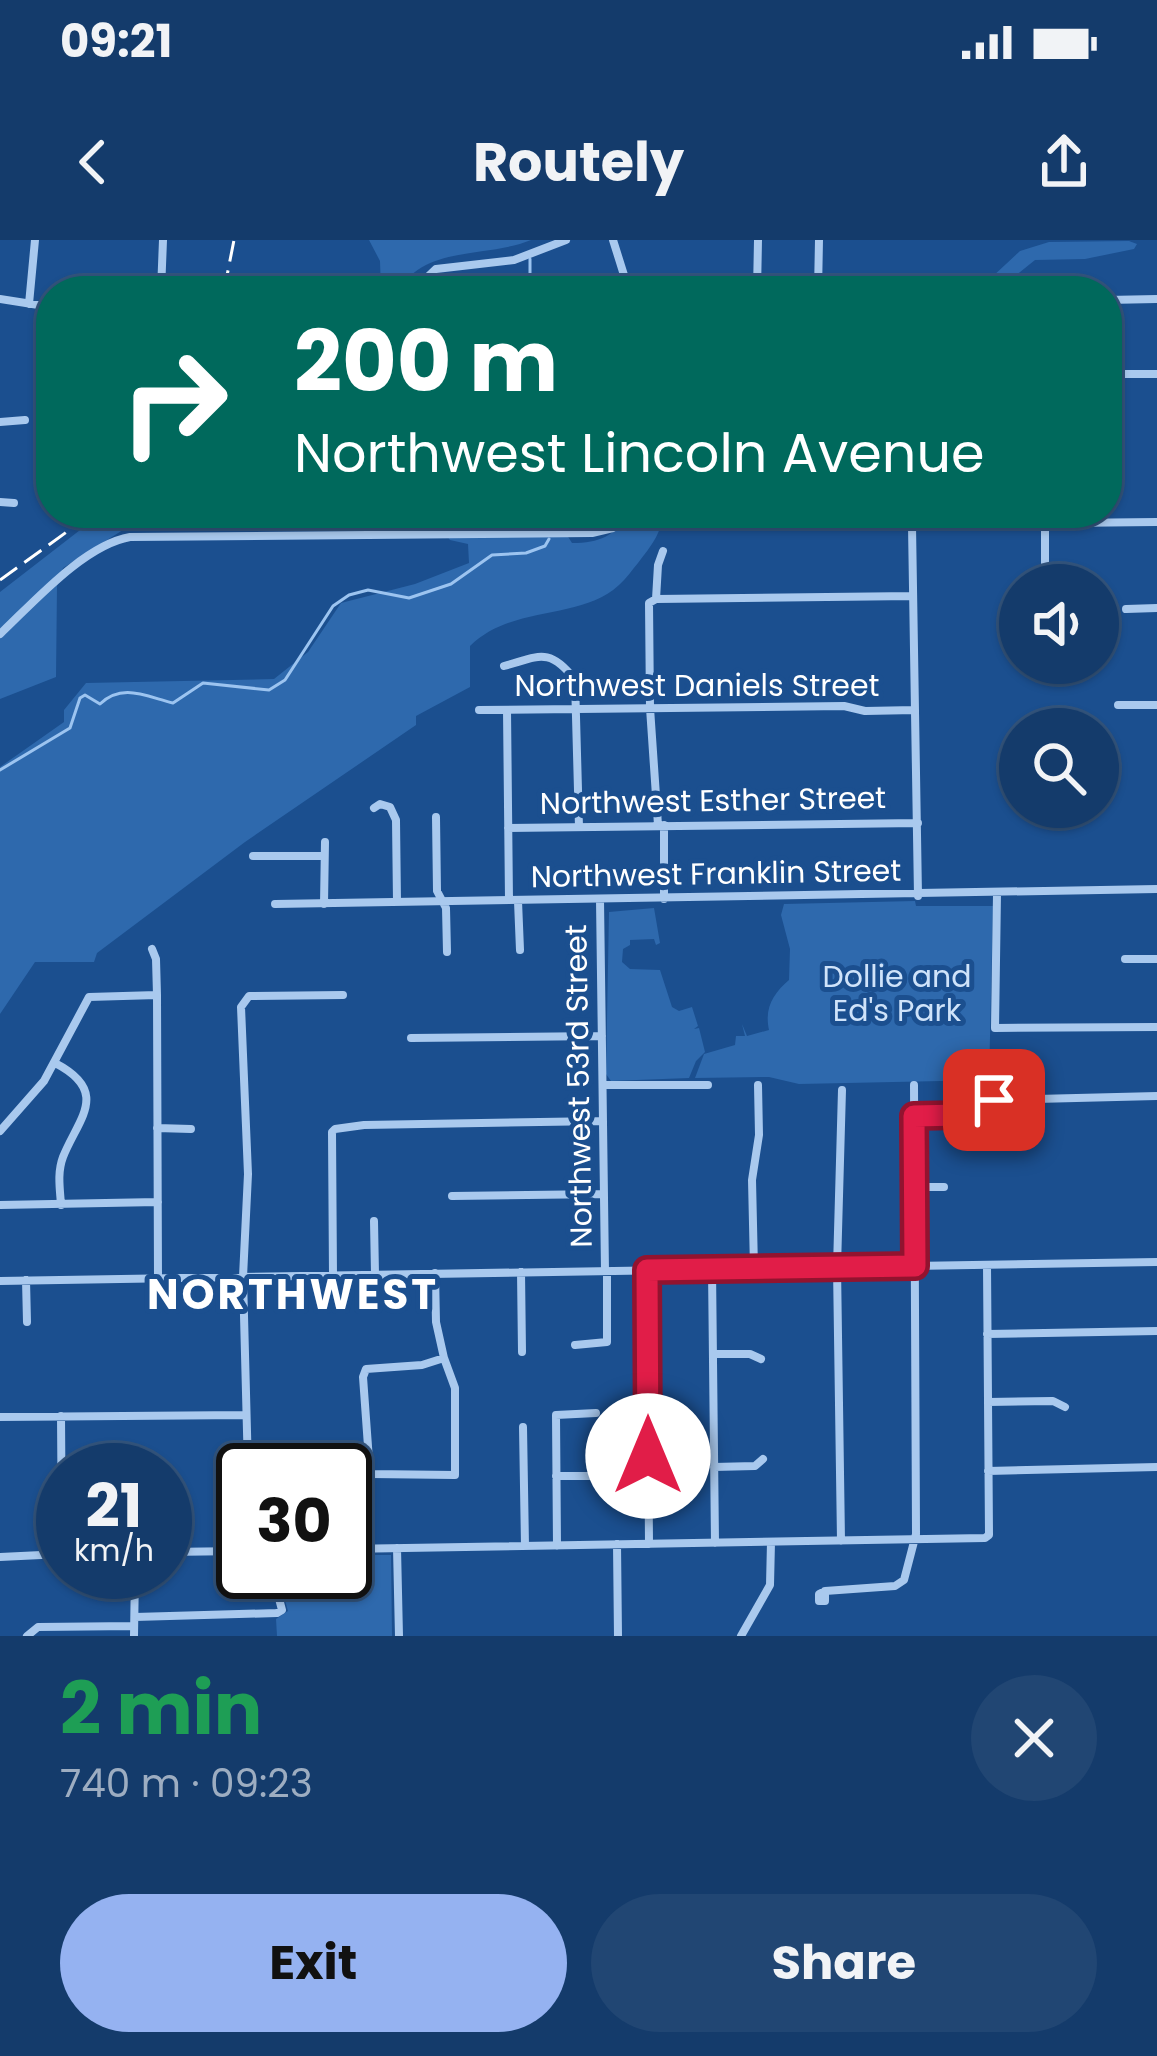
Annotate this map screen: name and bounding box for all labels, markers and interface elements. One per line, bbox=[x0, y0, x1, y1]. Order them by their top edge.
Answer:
text: 09:21 bbox=[60, 10, 172, 73]
text: Routely bbox=[473, 124, 684, 200]
icon: back bbox=[60, 129, 126, 195]
icon: share bbox=[1031, 129, 1097, 195]
text: 200 m bbox=[294, 303, 558, 420]
icon: right bbox=[96, 324, 252, 480]
text: Northwest Lincoln Avenue bbox=[294, 415, 984, 491]
map controls bbox=[999, 564, 1119, 828]
button: sound bbox=[999, 564, 1119, 684]
street label: Northwest Daniels Street bbox=[515, 664, 879, 707]
button: search bbox=[999, 708, 1119, 828]
street label: Northwest Esther Street bbox=[540, 776, 886, 825]
street label: Northwest Franklin Street bbox=[530, 849, 902, 898]
street label: Northwest 53rd Street bbox=[554, 924, 603, 1248]
park label: Dollie and Ed's Park bbox=[823, 955, 971, 1032]
pin bbox=[943, 1049, 1045, 1151]
icon: arrive bbox=[961, 1067, 1027, 1133]
district label: NORTHWEST bbox=[147, 1265, 439, 1324]
position arrow bbox=[585, 1393, 711, 1519]
speed limit sign: 30 bbox=[216, 1443, 372, 1599]
text: 21 bbox=[86, 1464, 142, 1548]
text: km/h bbox=[74, 1529, 154, 1572]
text: 2 min bbox=[60, 1658, 262, 1759]
button: close bbox=[971, 1675, 1097, 1801]
text: 740 m · 09:23 bbox=[60, 1756, 313, 1811]
button: Exit bbox=[60, 1894, 567, 2032]
button: Share bbox=[591, 1894, 1097, 2032]

